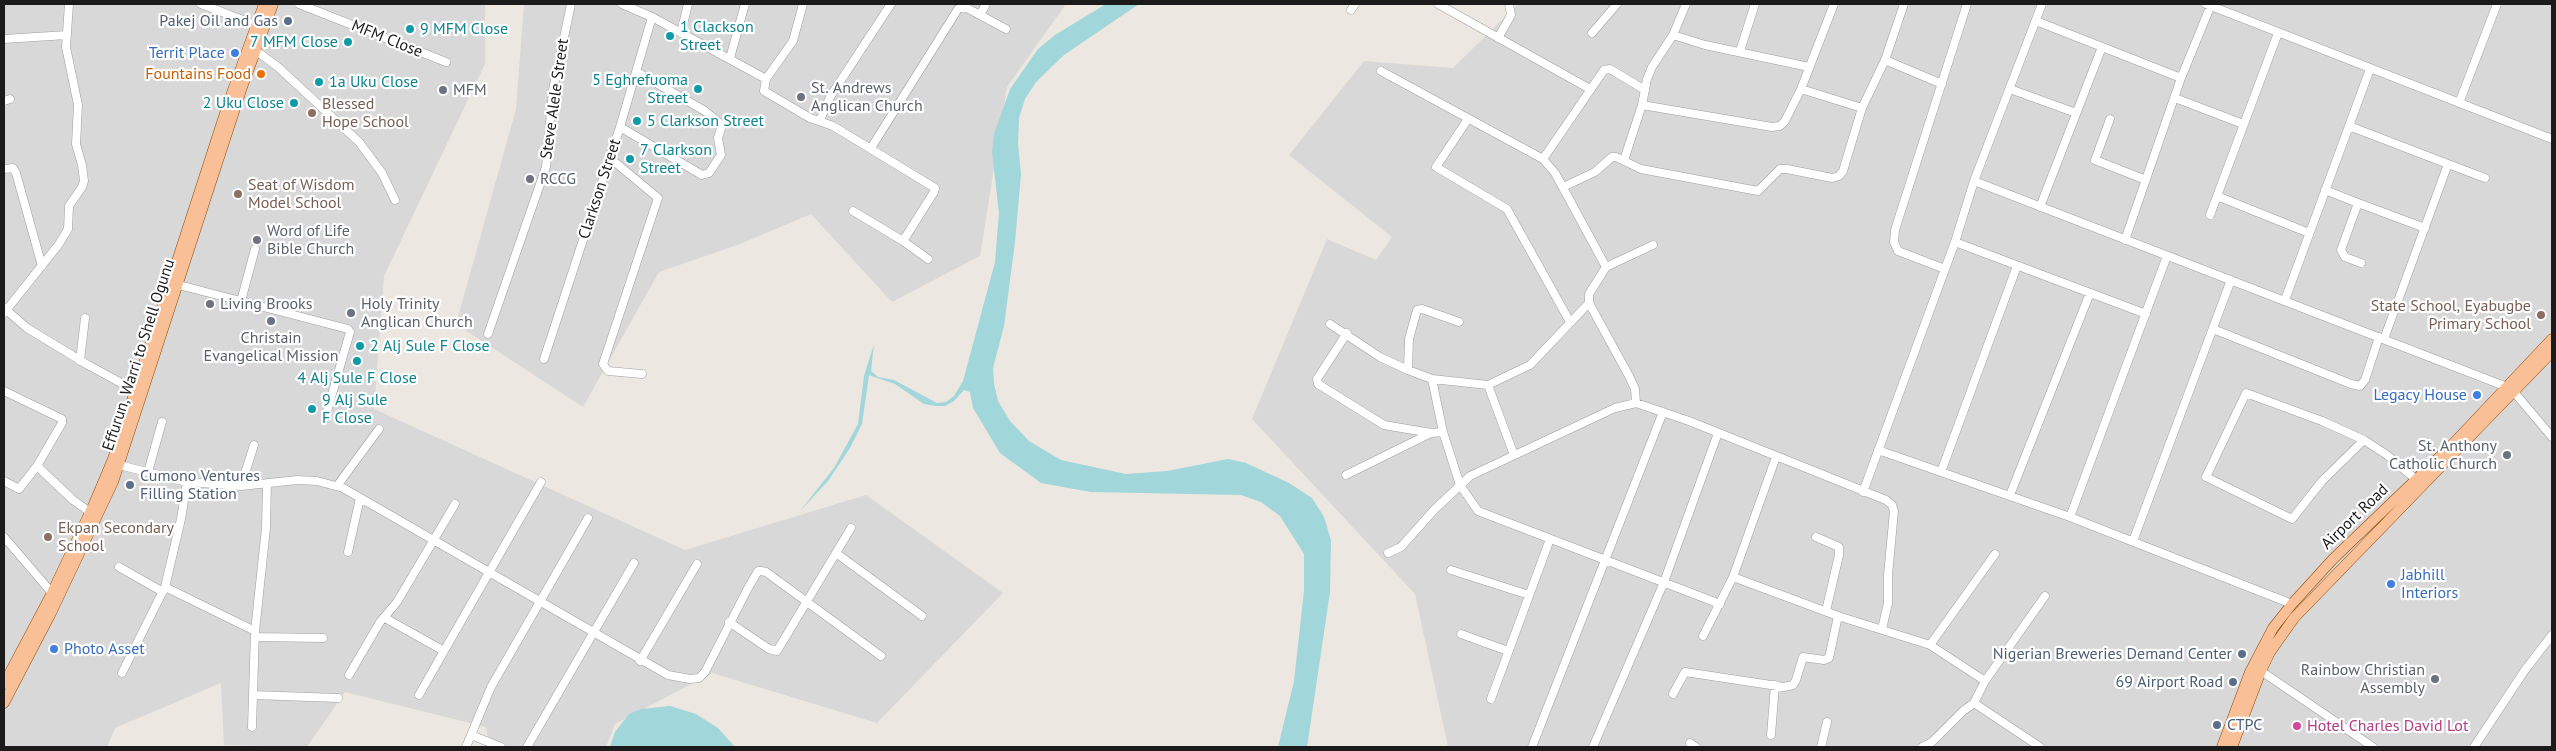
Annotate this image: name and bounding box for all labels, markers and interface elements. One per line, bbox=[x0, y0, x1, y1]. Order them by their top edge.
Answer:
place label: Pakej Oil and Gas bbox=[159, 11, 278, 31]
marker: Pakej Oil and Gas bbox=[282, 15, 294, 27]
street label: MFM Close bbox=[349, 16, 425, 62]
place label: 1 Clackson Street bbox=[680, 17, 754, 55]
place label: 9 MFM Close bbox=[420, 19, 508, 39]
marker: 9 MFM Close bbox=[404, 23, 416, 35]
marker: 1 Clackson Street bbox=[664, 30, 676, 42]
place label: 7 MFM Close bbox=[250, 32, 338, 52]
marker: 7 MFM Close bbox=[342, 36, 354, 48]
street label: Steve Alele Street bbox=[537, 37, 573, 161]
place label: Territ Place bbox=[149, 43, 225, 63]
marker: Territ Place bbox=[229, 47, 241, 59]
place label: Fountains Food bbox=[145, 64, 251, 84]
marker: Fountains Food bbox=[255, 68, 267, 80]
place label: 5 Eghrefuoma Street bbox=[592, 70, 688, 108]
place label: 1a Uku Close bbox=[329, 72, 418, 92]
marker: 1a Uku Close bbox=[313, 76, 325, 88]
place label: St. Andrews Anglican Church bbox=[811, 78, 923, 116]
place label: MFM bbox=[453, 80, 487, 100]
marker: 5 Eghrefuoma Street bbox=[692, 83, 704, 95]
marker: MFM bbox=[437, 84, 449, 96]
marker: St. Andrews Anglican Church bbox=[795, 91, 807, 103]
place label: 2 Uku Close bbox=[203, 93, 284, 113]
place label: Blessed Hope School bbox=[322, 94, 409, 132]
marker: 2 Uku Close bbox=[288, 97, 300, 109]
marker: Blessed Hope School bbox=[306, 107, 318, 119]
place label: 5 Clarkson Street bbox=[647, 111, 764, 131]
marker: 5 Clarkson Street bbox=[631, 115, 643, 127]
street label: Clarkson Street bbox=[575, 137, 625, 241]
place label: 7 Clarkson Street bbox=[640, 140, 712, 178]
marker: 7 Clarkson Street bbox=[624, 153, 636, 165]
place label: RCCG bbox=[540, 169, 576, 189]
marker: RCCG bbox=[524, 173, 536, 185]
place label: Seat of Wisdom Model School bbox=[248, 175, 354, 213]
marker: Seat of Wisdom Model School bbox=[232, 188, 244, 200]
place label: Word of Life Bible Church bbox=[267, 221, 354, 259]
marker: Word of Life Bible Church bbox=[251, 234, 263, 246]
street label: Effurun, Warri to Shell Ogunu bbox=[99, 257, 179, 453]
place label: Living Brooks bbox=[220, 294, 313, 314]
place label: Holy Trinity Anglican Church bbox=[361, 294, 473, 332]
place label: State School, Eyabugbe Primary School bbox=[2371, 296, 2531, 334]
marker: Living Brooks bbox=[204, 298, 216, 310]
marker: Holy Trinity Anglican Church bbox=[345, 307, 357, 319]
marker: State School, Eyabugbe Primary School bbox=[2535, 309, 2547, 321]
marker: Christain Evangelical Mission bbox=[265, 315, 277, 327]
place label: Christain Evangelical Mission bbox=[204, 328, 338, 366]
place label: 2 Alj Sule F Close bbox=[370, 336, 490, 356]
marker: 2 Alj Sule F Close bbox=[354, 340, 366, 352]
marker: 4 Alj Sule F Close bbox=[351, 355, 363, 367]
place label: 4 Alj Sule F Close bbox=[297, 368, 417, 388]
place label: Legacy House bbox=[2374, 385, 2467, 405]
marker: Legacy House bbox=[2471, 389, 2483, 401]
place label: 9 Alj Sule F Close bbox=[322, 390, 387, 428]
marker: 9 Alj Sule F Close bbox=[306, 403, 318, 415]
place label: St. Anthony Catholic Church bbox=[2389, 436, 2497, 474]
marker: St. Anthony Catholic Church bbox=[2501, 449, 2513, 461]
place label: Cumono Ventures Filling Station bbox=[140, 466, 260, 504]
marker: Cumono Ventures Filling Station bbox=[124, 479, 136, 491]
street label: Airport Road bbox=[2317, 480, 2393, 554]
place label: Ekpan Secondary School bbox=[58, 518, 174, 556]
marker: Ekpan Secondary School bbox=[42, 531, 54, 543]
place label: Jabhill Interiors bbox=[2401, 565, 2458, 603]
marker: Jabhill Interiors bbox=[2385, 578, 2397, 590]
place label: Photo Asset bbox=[64, 639, 145, 659]
marker: Photo Asset bbox=[48, 643, 60, 655]
place label: Nigerian Breweries Demand Center bbox=[1993, 644, 2232, 664]
marker: Nigerian Breweries Demand Center bbox=[2236, 648, 2248, 660]
place label: Rainbow Christian Assembly bbox=[2301, 660, 2425, 698]
place label: 69 Airport Road bbox=[2115, 672, 2223, 692]
marker: Rainbow Christian Assembly bbox=[2429, 673, 2441, 685]
marker: 69 Airport Road bbox=[2227, 676, 2239, 688]
place label: CTPC bbox=[2227, 715, 2262, 735]
place label: Hotel Charles David Lot bbox=[2307, 716, 2468, 736]
marker: CTPC bbox=[2211, 719, 2223, 731]
marker: Hotel Charles David Lot bbox=[2291, 720, 2303, 732]

